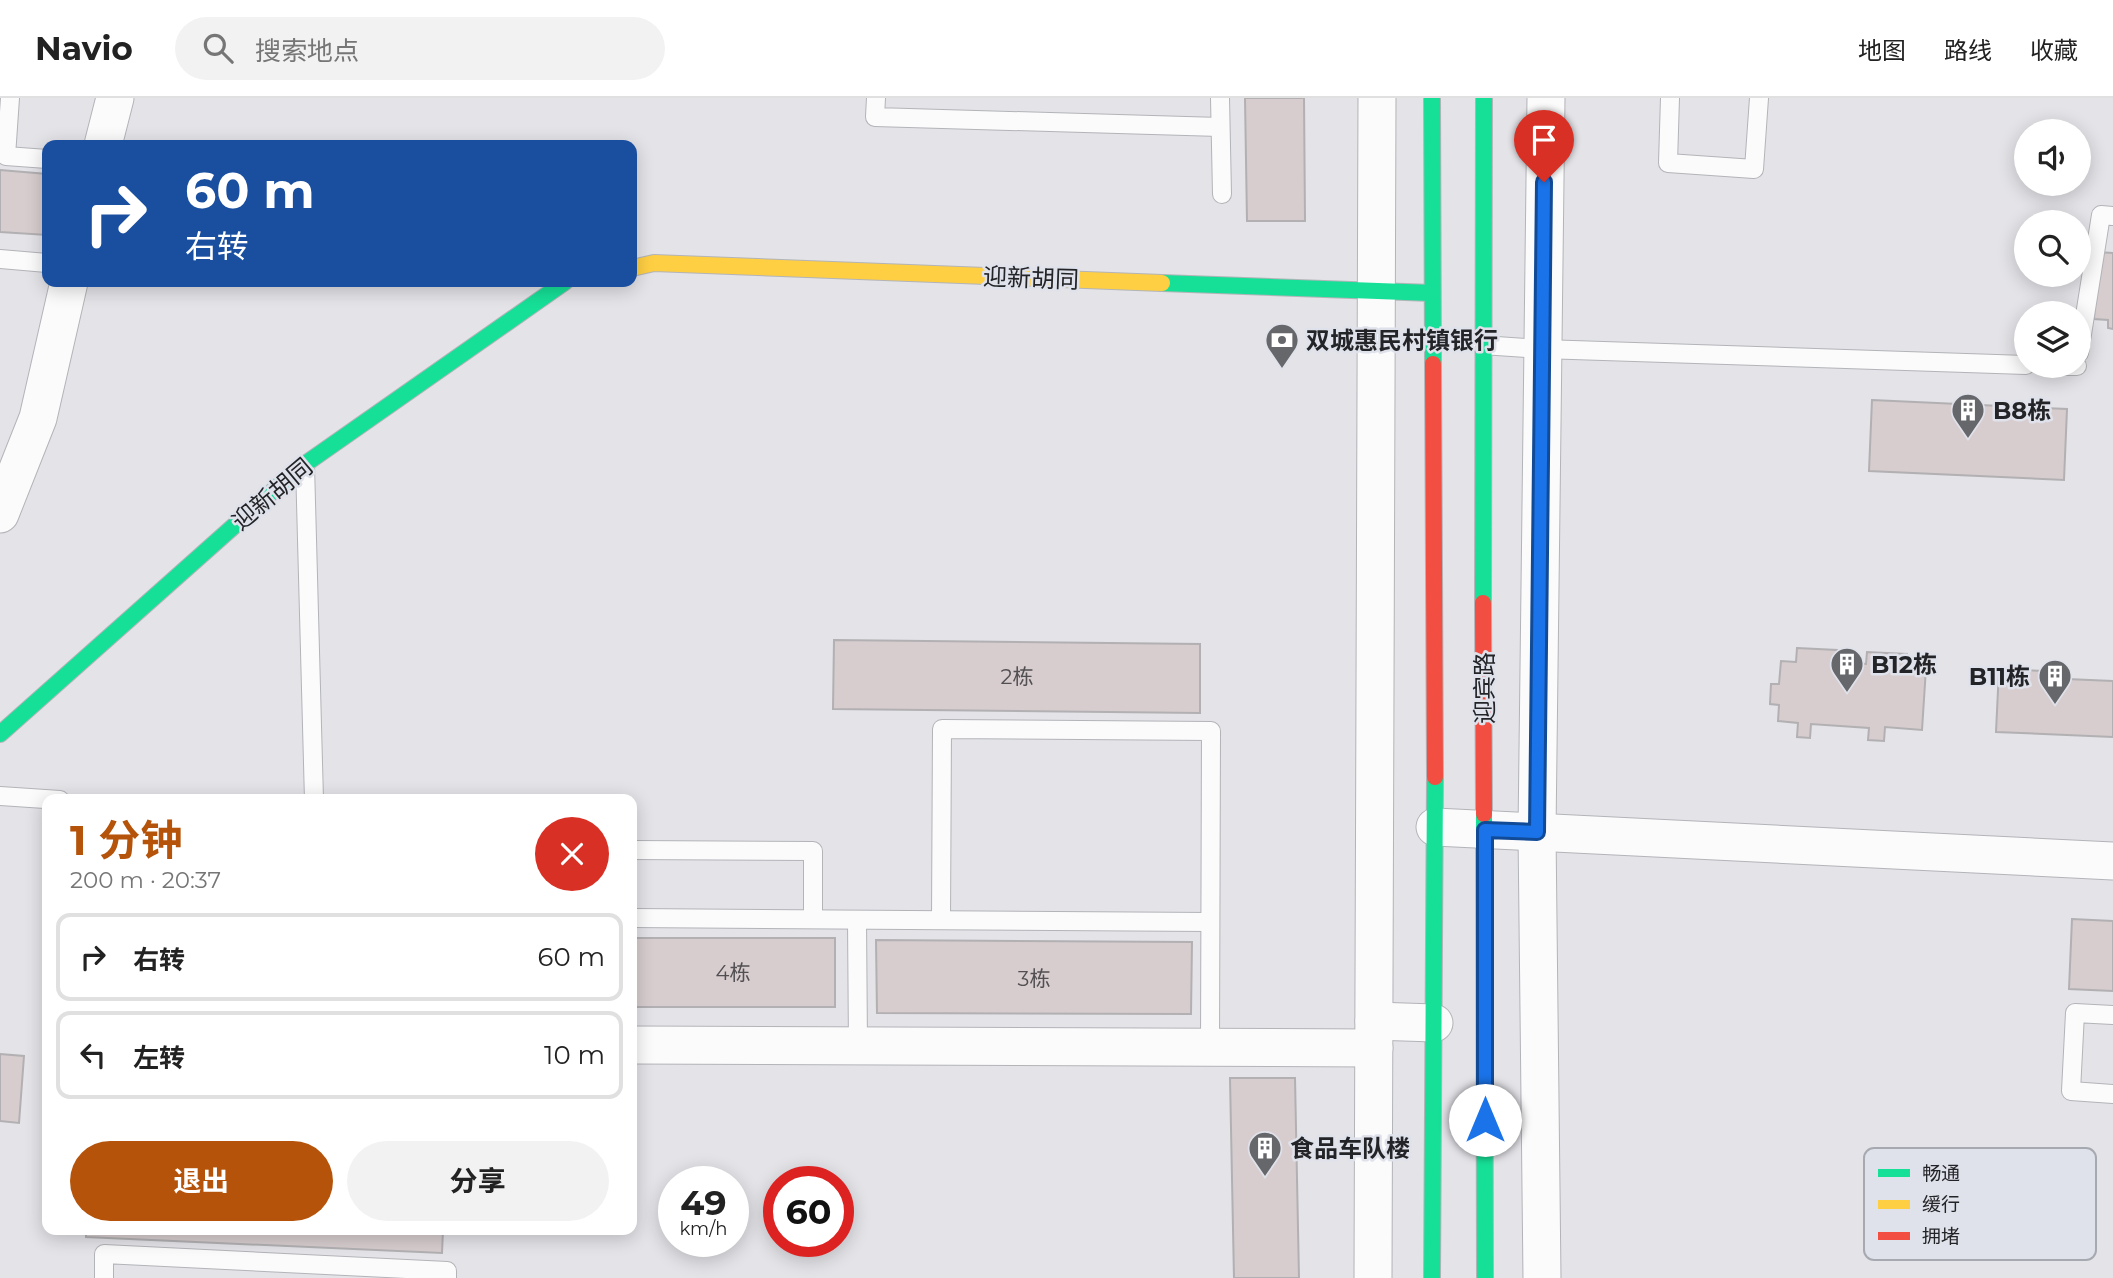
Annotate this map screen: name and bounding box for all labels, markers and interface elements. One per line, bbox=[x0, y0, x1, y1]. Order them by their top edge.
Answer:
search box bbox=[175, 17, 665, 80]
text: Navio bbox=[35, 28, 133, 68]
icon: search bbox=[199, 29, 237, 67]
text: 搜索地点 bbox=[255, 35, 359, 67]
text: 地图 bbox=[1858, 36, 1906, 65]
text: 路线 bbox=[1944, 36, 1992, 65]
text: 收藏 bbox=[2030, 36, 2078, 65]
pin bbox=[1514, 110, 1574, 182]
map controls bbox=[2014, 119, 2091, 378]
button: sound bbox=[2014, 119, 2091, 196]
icon: arrive bbox=[1525, 121, 1563, 159]
text: 60 m bbox=[185, 161, 315, 220]
icon: right bbox=[70, 168, 161, 259]
button: search bbox=[2014, 210, 2091, 287]
text: 右转 bbox=[185, 227, 249, 266]
street label: 迎新胡同 bbox=[983, 262, 1079, 294]
button: layers bbox=[2014, 301, 2091, 378]
bank icon: 双城惠民村镇银行 bbox=[1263, 321, 1301, 370]
place label: 双城惠民村镇银行 bbox=[1306, 326, 1498, 355]
building icon: B8栋 bbox=[1949, 391, 1987, 440]
place label: B8栋 bbox=[1993, 396, 2051, 425]
street label: 迎新胡同 bbox=[226, 452, 318, 536]
building icon: B12栋 bbox=[1828, 645, 1866, 694]
place label: B12栋 bbox=[1871, 650, 1937, 679]
street label: 迎宾路 bbox=[1470, 652, 1499, 724]
building icon: B11栋 bbox=[2036, 657, 2074, 706]
place label: B11栋 bbox=[1969, 662, 2030, 691]
house number: 2栋 bbox=[1001, 664, 1033, 689]
text: 1 分钟 bbox=[70, 814, 182, 866]
button: close bbox=[535, 817, 609, 891]
text: 200 m · 20:37 bbox=[70, 866, 221, 894]
icon: right bbox=[74, 938, 112, 976]
text: 60 m bbox=[538, 941, 605, 973]
text: 右转 bbox=[133, 944, 185, 976]
house number: 4栋 bbox=[716, 960, 750, 985]
house number: 3栋 bbox=[1018, 966, 1050, 991]
icon: left bbox=[74, 1036, 112, 1074]
text: 10 m bbox=[544, 1039, 605, 1071]
text: 左转 bbox=[133, 1042, 185, 1074]
position arrow bbox=[1448, 1083, 1522, 1157]
building icon: 食品车队楼 bbox=[1246, 1129, 1284, 1178]
place label: 食品车队楼 bbox=[1290, 1134, 1410, 1163]
button: 退出 bbox=[70, 1141, 333, 1221]
button: 分享 bbox=[347, 1141, 609, 1221]
legend bbox=[1864, 1148, 2096, 1260]
text: 畅通 bbox=[1922, 1162, 1960, 1185]
speed limit sign: 60 bbox=[763, 1166, 854, 1257]
text: 49 bbox=[680, 1181, 727, 1224]
text: 缓行 bbox=[1922, 1193, 1960, 1216]
text: km/h bbox=[679, 1218, 728, 1240]
text: 拥堵 bbox=[1922, 1225, 1960, 1248]

